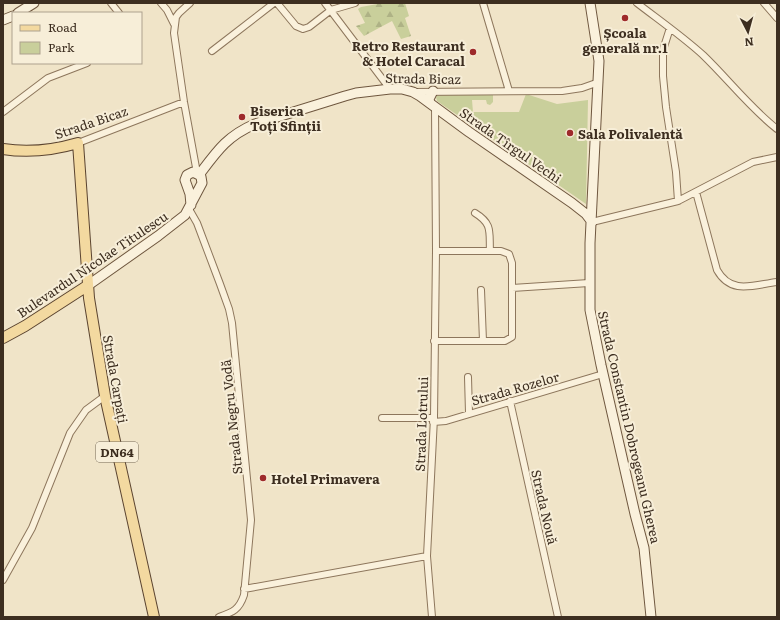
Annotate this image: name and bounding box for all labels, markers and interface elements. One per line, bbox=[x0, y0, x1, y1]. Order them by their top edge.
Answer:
legend bbox=[12, 12, 142, 64]
north arrow bbox=[728, 12, 768, 52]
marker: Școala generală nr.1 bbox=[620, 13, 630, 23]
text: Road bbox=[48, 18, 78, 36]
place label: Școala generală nr.1 bbox=[582, 23, 668, 57]
text: N bbox=[744, 35, 755, 51]
place label: Retro Restaurant & Hotel Caracal bbox=[352, 36, 465, 70]
text: Park bbox=[48, 38, 75, 56]
marker: Retro Restaurant & Hotel Caracal bbox=[468, 47, 478, 57]
street label: Strada Bicaz bbox=[385, 68, 461, 88]
street label: Strada Bicaz bbox=[52, 101, 130, 143]
place label: Biserica Toți Sfinții bbox=[250, 101, 321, 135]
street label: Strada Tîrgul Vechi bbox=[456, 103, 566, 188]
marker: Biserica Toți Sfinții bbox=[237, 112, 247, 122]
place label: Sala Polivalentă bbox=[578, 124, 683, 143]
marker: Sala Polivalentă bbox=[565, 128, 575, 138]
street label: Bulevardul Nicolae Titulescu bbox=[13, 206, 171, 322]
street label: Strada Constantin Dobrogeanu Gherea bbox=[594, 309, 666, 545]
street label: Strada Carpați bbox=[99, 333, 133, 425]
street label: Strada Negru Vodă bbox=[216, 359, 246, 475]
street label: Strada Rozelor bbox=[469, 366, 562, 410]
street label: Strada Lotrului bbox=[410, 375, 432, 472]
road number: DN64 bbox=[96, 442, 138, 462]
street label: Strada Nouă bbox=[527, 468, 563, 546]
place label: Hotel Primavera bbox=[271, 469, 380, 488]
marker: Hotel Primavera bbox=[258, 473, 268, 483]

